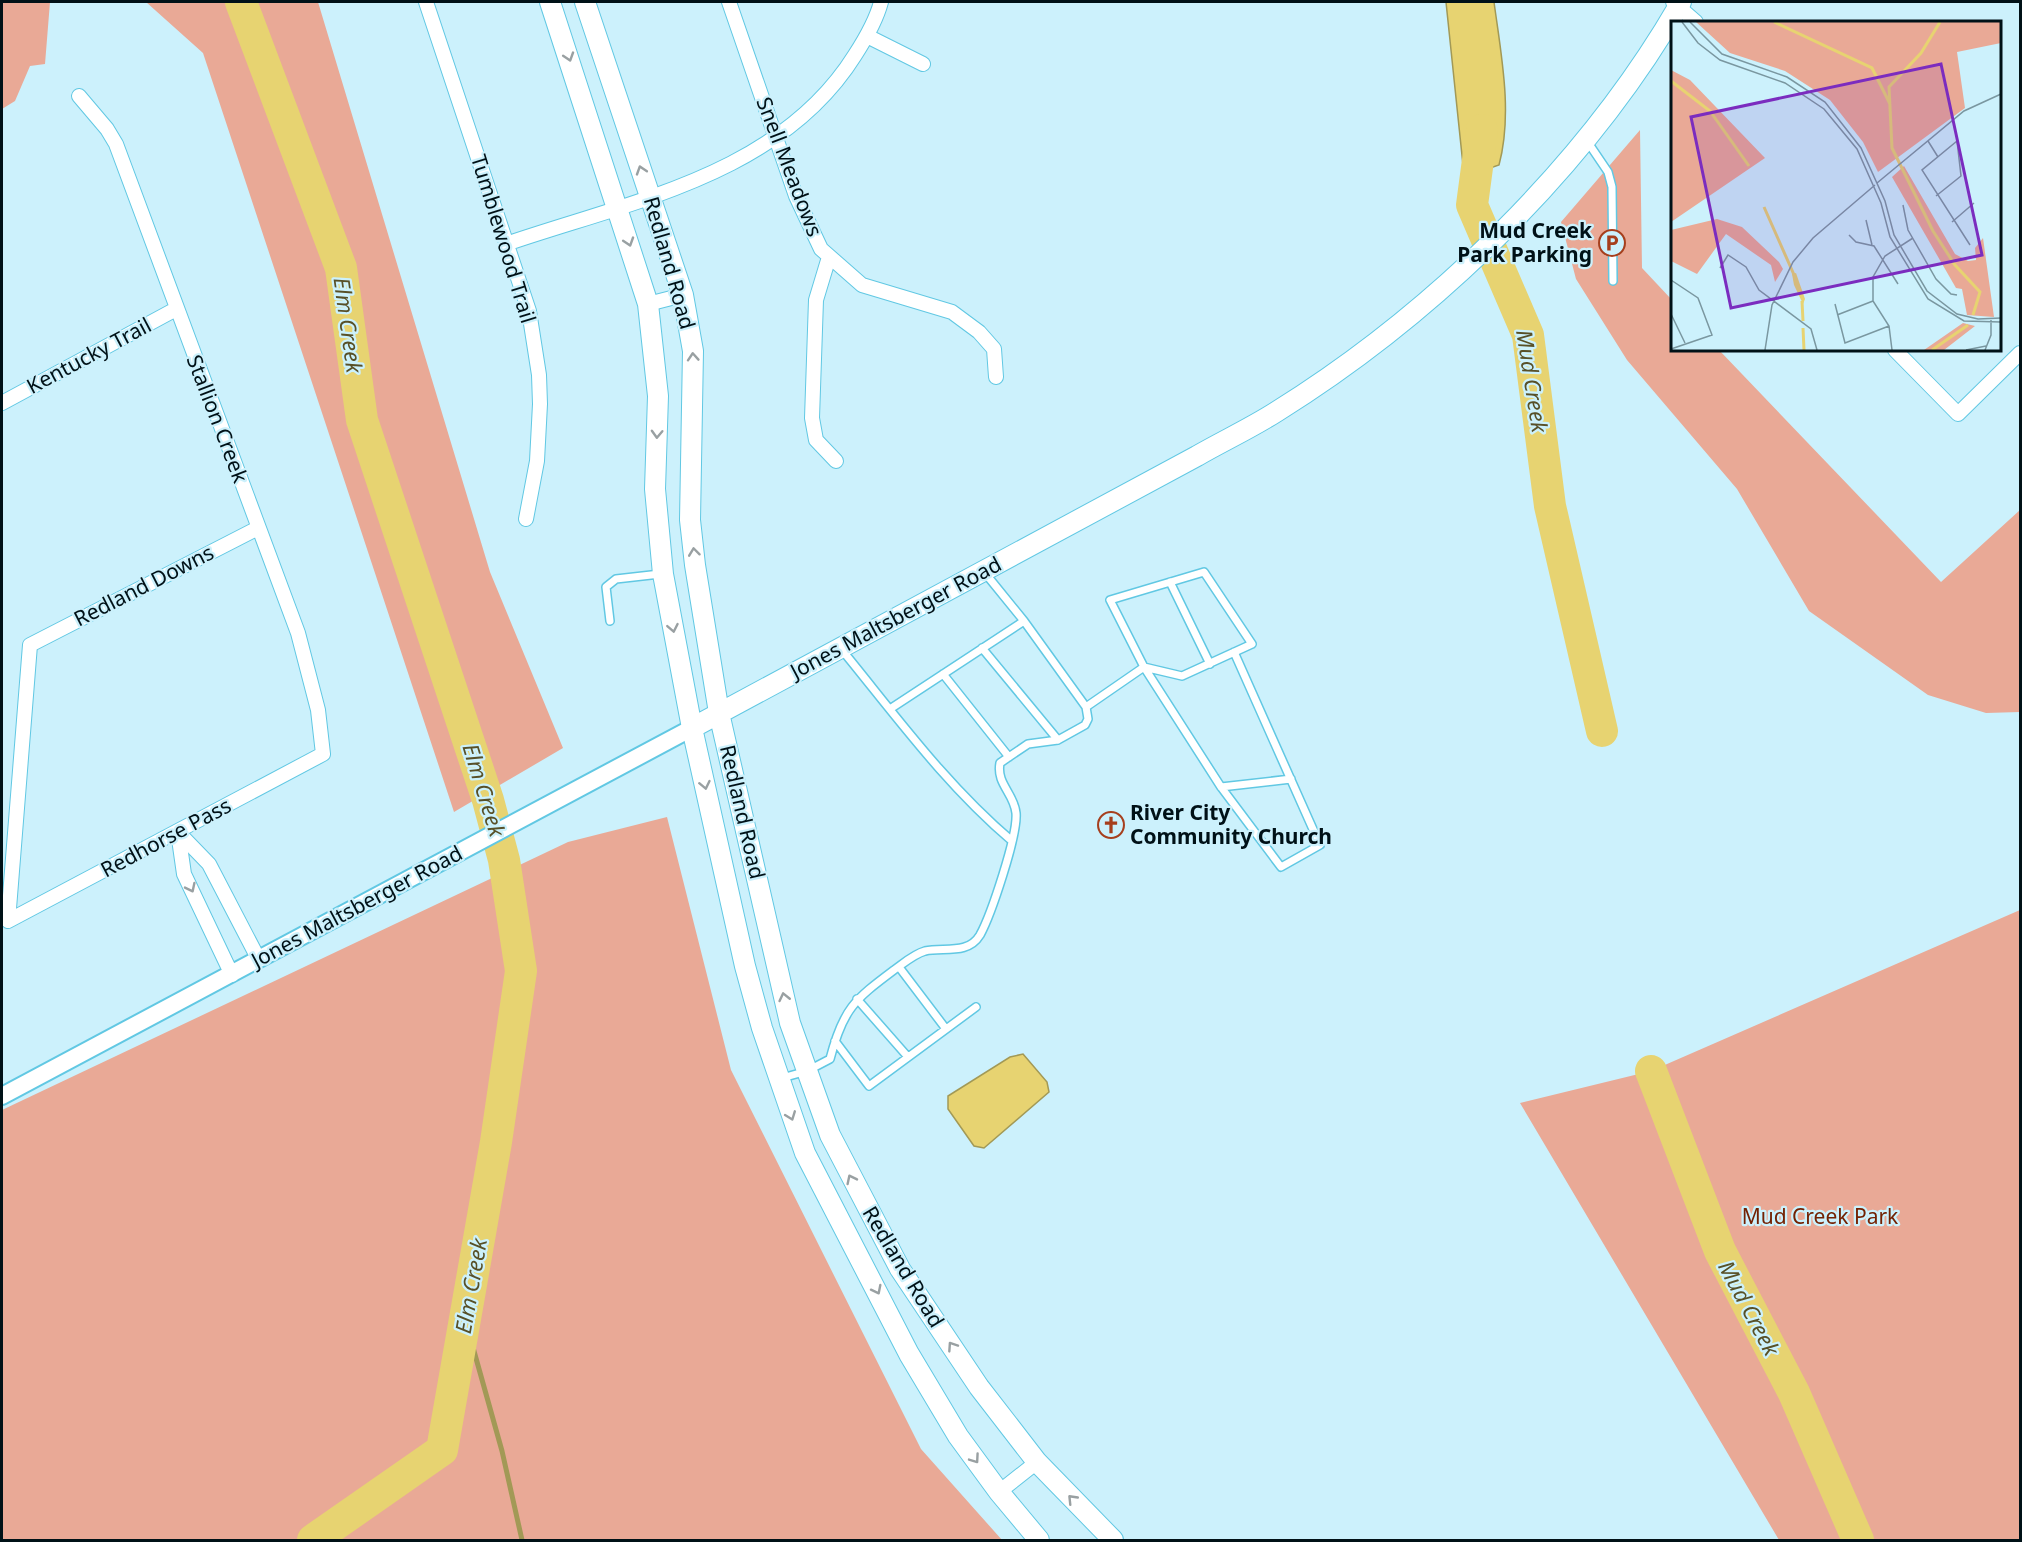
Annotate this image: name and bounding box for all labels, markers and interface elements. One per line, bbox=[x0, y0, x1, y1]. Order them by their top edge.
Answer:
inset map bbox=[1671, 21, 2001, 351]
one-way arrow bbox=[561, 51, 574, 62]
street label: Snell Meadows bbox=[751, 93, 829, 240]
street label: Tumblewood Trail bbox=[465, 151, 543, 326]
one-way arrow bbox=[636, 165, 649, 176]
street label: Redland Road bbox=[638, 193, 702, 332]
place label: Mud Creek Park Parking bbox=[1457, 216, 1593, 268]
parking icon: Mud Creek Park Parking bbox=[1597, 228, 1627, 258]
one-way arrow bbox=[622, 237, 635, 247]
water label: Elm Creek bbox=[327, 275, 371, 376]
street label: Kentucky Trail bbox=[21, 311, 156, 400]
water label: Mud Creek bbox=[1510, 327, 1556, 436]
street label: Stallion Creek bbox=[181, 351, 255, 487]
one-way arrow bbox=[687, 353, 700, 362]
one-way arrow bbox=[651, 430, 663, 439]
street label: Redland Downs bbox=[69, 538, 218, 632]
one-way arrow bbox=[688, 547, 700, 556]
street label: Jones Maltsberger Road bbox=[783, 550, 1006, 686]
one-way arrow bbox=[666, 622, 679, 632]
water label: Elm Creek bbox=[457, 739, 514, 841]
street label: Redland Road bbox=[714, 742, 772, 882]
one-way arrow bbox=[698, 780, 711, 790]
street label: Redhorse Pass bbox=[95, 791, 236, 883]
place label: River City Community Church bbox=[1130, 798, 1332, 850]
church icon: River City Community Church bbox=[1096, 810, 1126, 840]
street label: Jones Maltsberger Road bbox=[244, 839, 467, 975]
one-way arrow bbox=[183, 882, 195, 893]
one-way arrow bbox=[778, 992, 791, 1002]
one-way arrow bbox=[783, 1110, 796, 1120]
one-way arrow bbox=[847, 1175, 859, 1186]
street label: Redland Road bbox=[857, 1201, 951, 1332]
park label: Mud Creek Park bbox=[1742, 1202, 1899, 1230]
water label: Elm Creek bbox=[447, 1235, 493, 1336]
water label: Mud Creek bbox=[1712, 1255, 1788, 1361]
one-way arrow bbox=[869, 1284, 881, 1295]
one-way arrow bbox=[948, 1342, 959, 1353]
one-way arrow bbox=[968, 1452, 979, 1463]
one-way arrow bbox=[1069, 1495, 1080, 1506]

